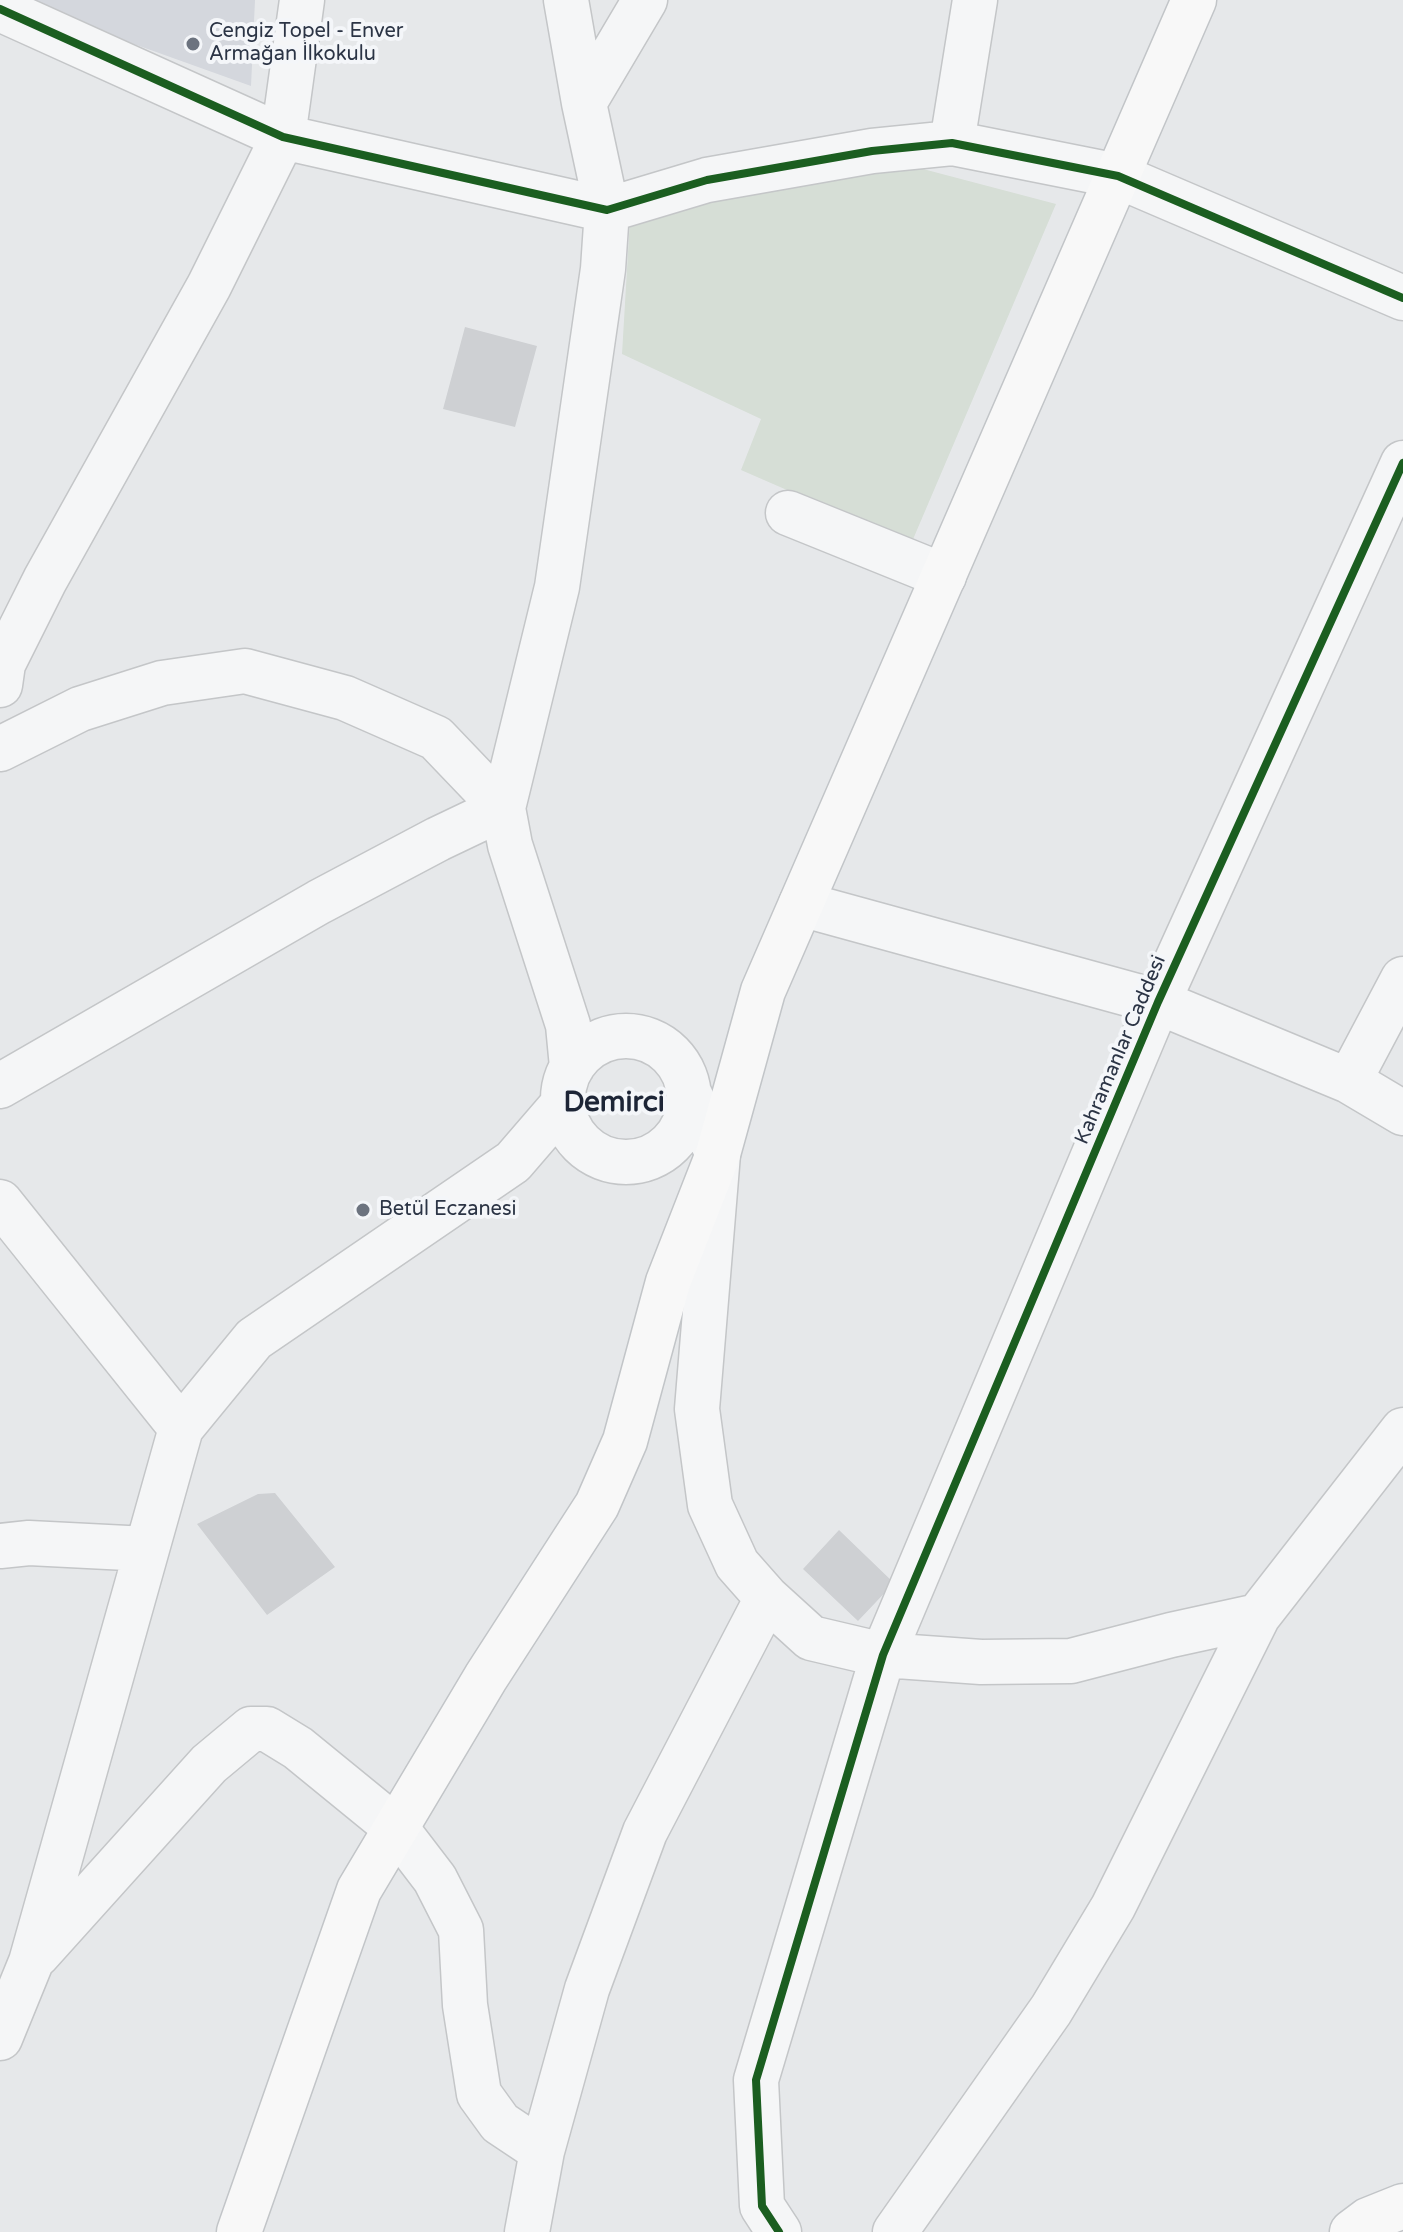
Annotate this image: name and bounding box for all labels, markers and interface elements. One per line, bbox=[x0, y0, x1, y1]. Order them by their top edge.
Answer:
place label: Cengiz Topel - Enver Armağan İlkokulu bbox=[209, 20, 403, 67]
marker: Cengiz Topel - Enver Armağan İlkokulu bbox=[184, 35, 202, 53]
street label: Kahramanlar Caddesi bbox=[1070, 952, 1172, 1148]
district label: Demirci bbox=[563, 1087, 665, 1121]
place label: Betül Eczanesi bbox=[379, 1198, 516, 1222]
marker: Betül Eczanesi bbox=[354, 1201, 372, 1219]

